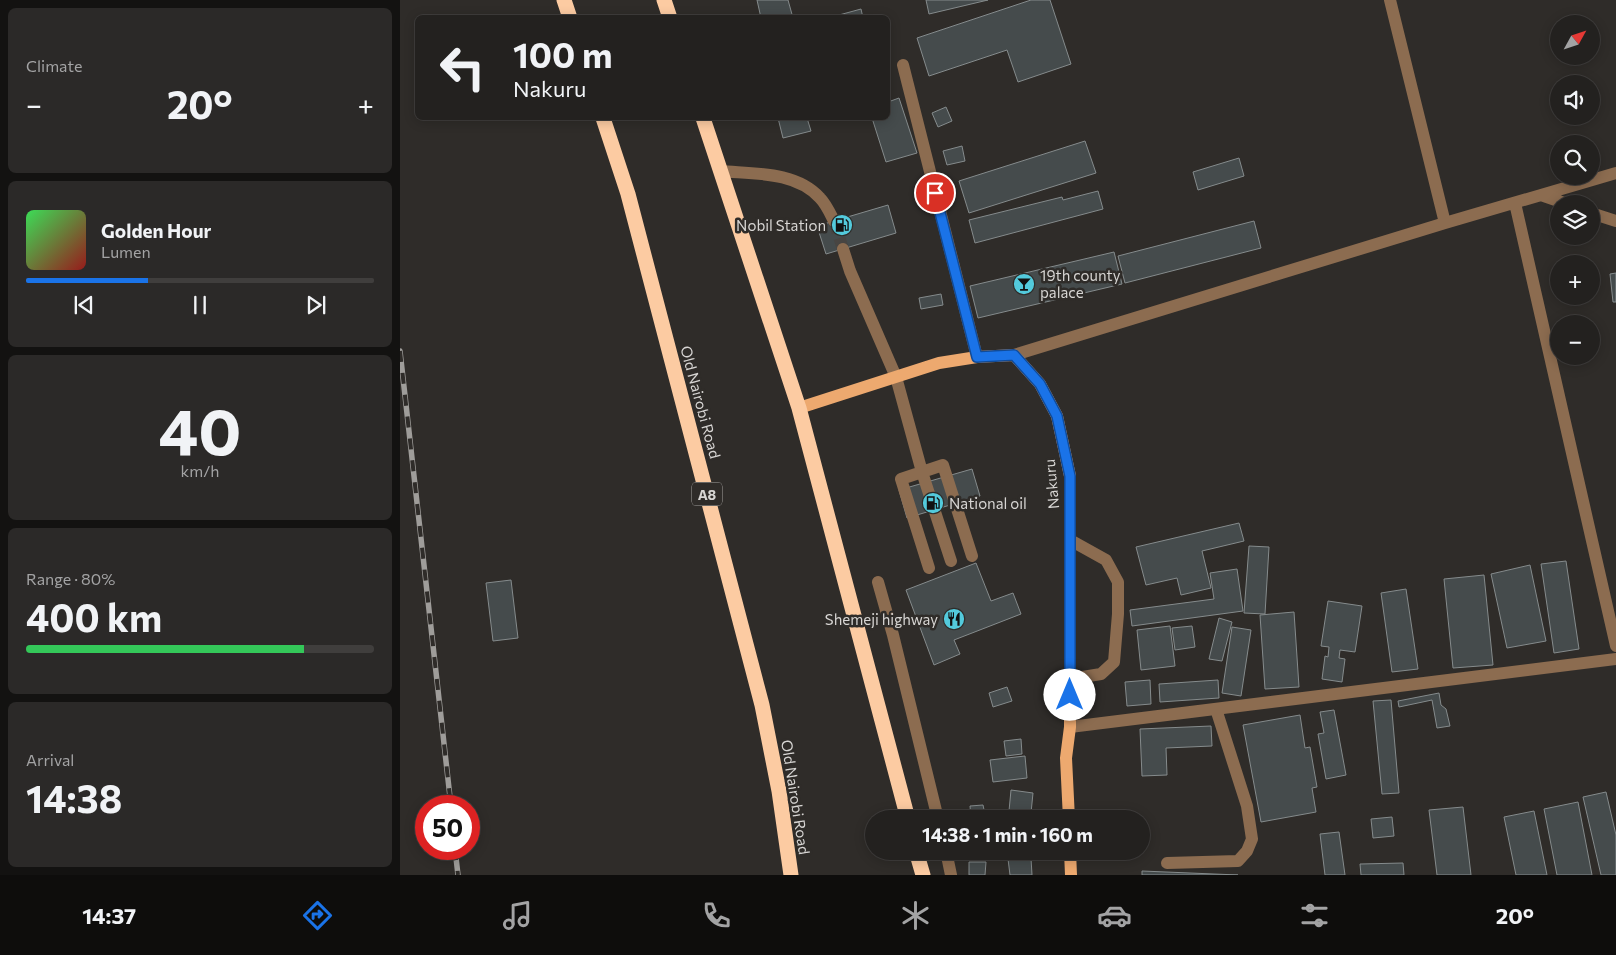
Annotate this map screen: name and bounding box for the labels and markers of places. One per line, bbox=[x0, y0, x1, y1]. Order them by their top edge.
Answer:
pin bbox=[914, 172, 956, 214]
fuel station icon: Nobil Station bbox=[830, 213, 854, 237]
place label: Nobil Station bbox=[736, 216, 826, 234]
place label: 19th county palace bbox=[1040, 266, 1121, 301]
bar icon: 19th county palace bbox=[1012, 272, 1036, 296]
fuel station icon: National oil bbox=[921, 491, 945, 515]
place label: National oil bbox=[949, 494, 1027, 512]
restaurant icon: Shemeji highway bbox=[942, 607, 966, 631]
place label: Shemeji highway bbox=[825, 610, 938, 628]

